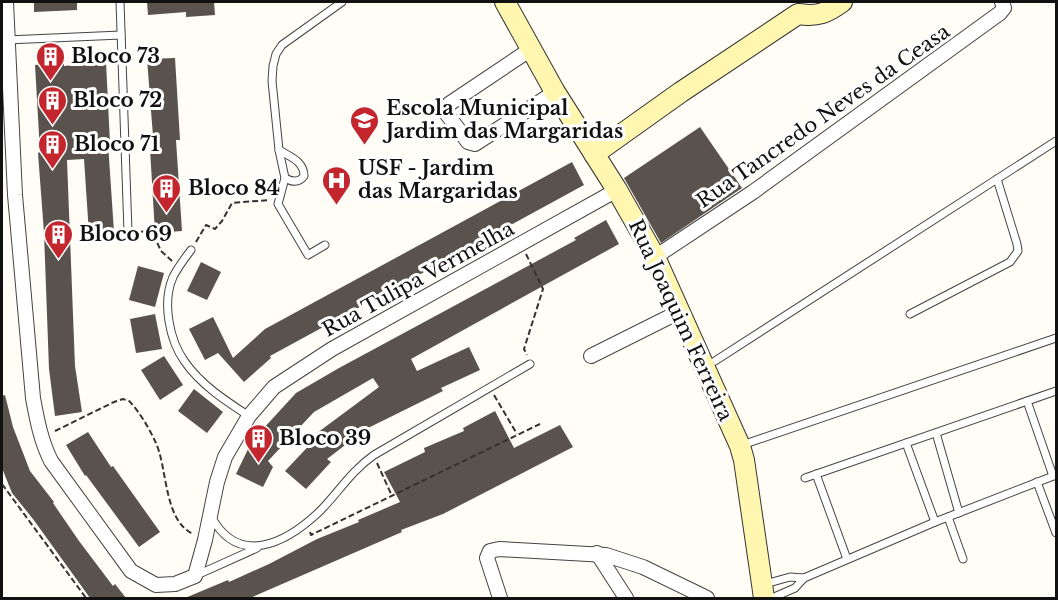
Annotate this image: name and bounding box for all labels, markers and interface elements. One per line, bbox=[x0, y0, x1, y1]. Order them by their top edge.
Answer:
street label: Rua Tancredo Neves da Ceasa bbox=[692, 19, 955, 213]
building icon: Bloco 73 bbox=[34, 40, 66, 82]
place label: Bloco 73 bbox=[71, 44, 160, 68]
building icon: Bloco 72 bbox=[36, 84, 68, 126]
place label: Bloco 72 bbox=[73, 88, 162, 112]
place label: Escola Municipal Jardim das Margaridas bbox=[382, 96, 623, 143]
school or university icon: Escola Municipal Jardim das Margaridas bbox=[349, 104, 381, 146]
building icon: Bloco 71 bbox=[37, 128, 69, 170]
place label: Bloco 71 bbox=[74, 132, 160, 156]
place label: USF - Jardim das Margaridas bbox=[358, 156, 518, 203]
hospital icon: USF - Jardim das Margaridas bbox=[321, 164, 353, 206]
building icon: Bloco 84 bbox=[151, 172, 183, 214]
place label: Bloco 84 bbox=[188, 176, 280, 200]
street label: Rua Joaquim Ferreira bbox=[624, 215, 739, 425]
street label: Rua Tulipa Vermelha bbox=[318, 216, 519, 342]
building icon: Bloco 69 bbox=[42, 218, 74, 260]
place label: Bloco 69 bbox=[79, 222, 172, 246]
building icon: Bloco 39 bbox=[242, 422, 274, 464]
place label: Bloco 39 bbox=[279, 426, 371, 450]

